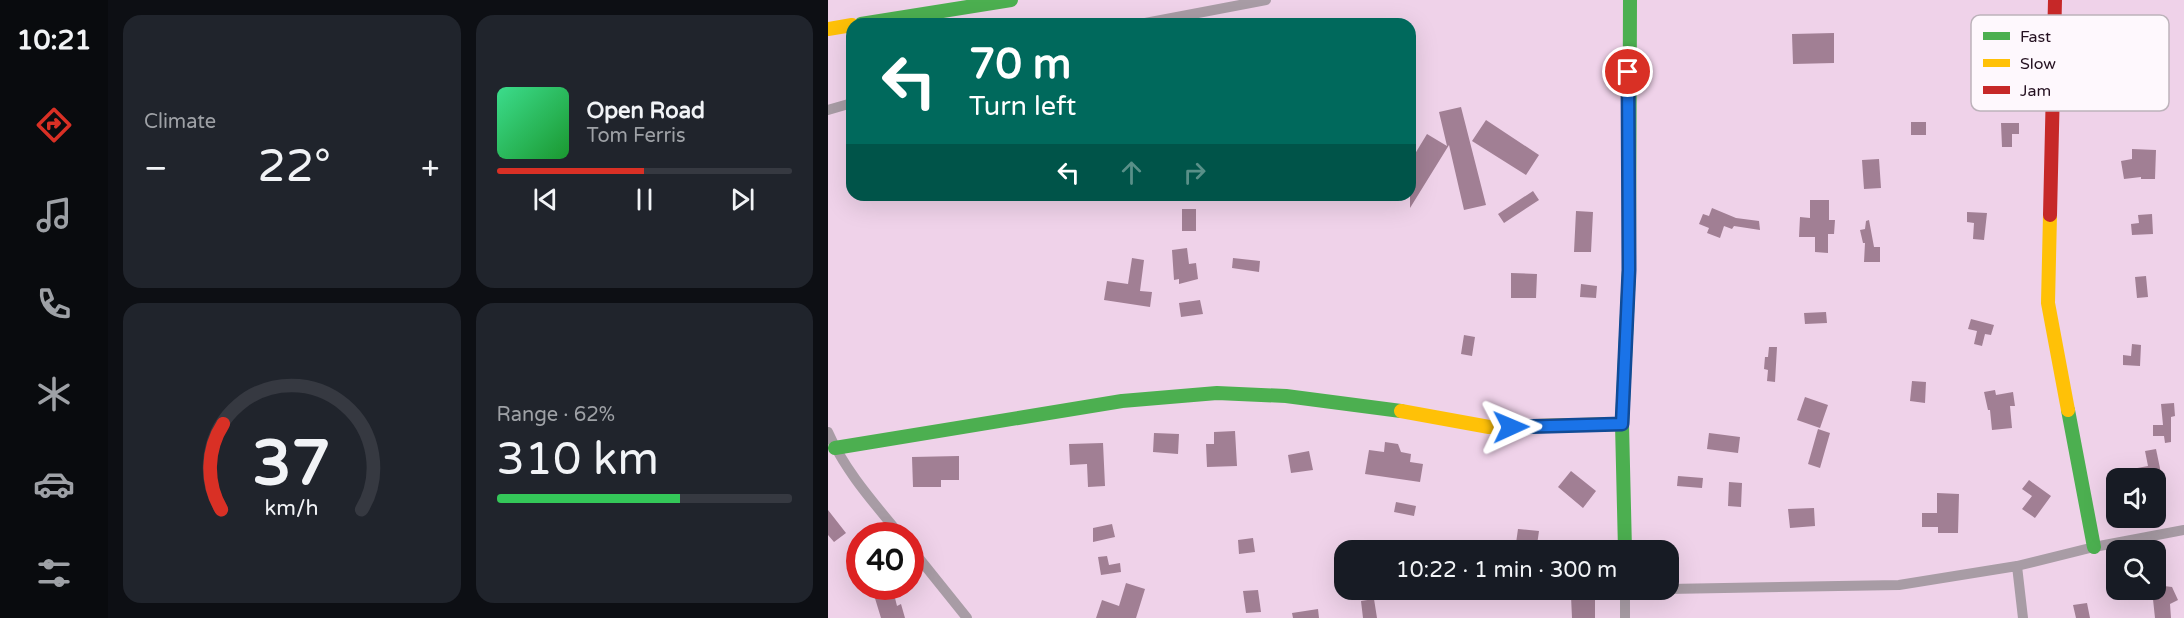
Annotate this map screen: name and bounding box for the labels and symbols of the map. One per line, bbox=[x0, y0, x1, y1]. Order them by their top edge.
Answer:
legend bbox=[1971, 15, 2169, 111]
text: Fast bbox=[2020, 27, 2051, 47]
pin bbox=[1602, 46, 1653, 97]
text: Slow bbox=[2020, 54, 2056, 74]
text: Jam bbox=[2020, 81, 2051, 101]
position arrow bbox=[1479, 395, 1543, 459]
speed limit sign: 40 bbox=[846, 522, 924, 600]

